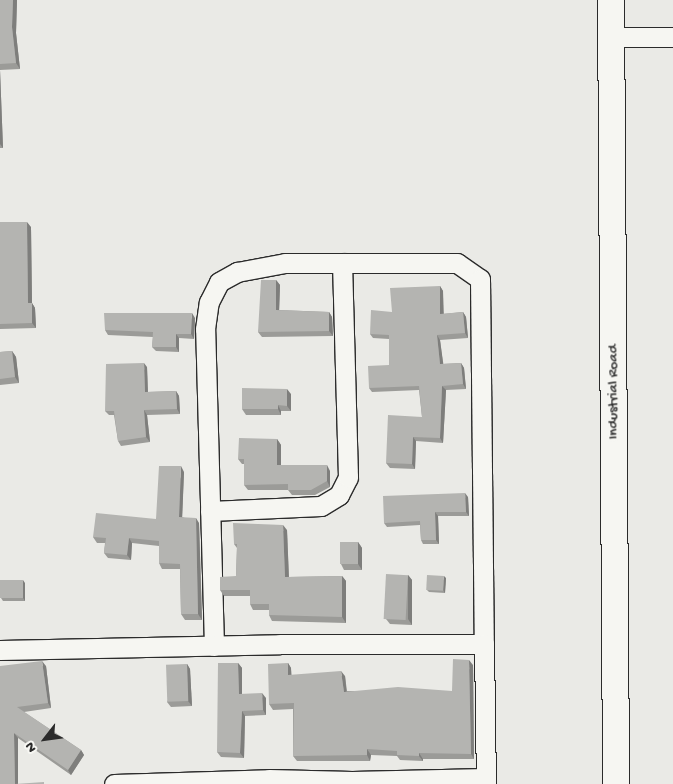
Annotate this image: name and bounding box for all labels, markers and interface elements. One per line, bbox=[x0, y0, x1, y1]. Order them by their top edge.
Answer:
street label: Industrial Road bbox=[605, 345, 623, 439]
north arrow bbox=[20, 714, 70, 764]
text: N bbox=[22, 739, 41, 755]

